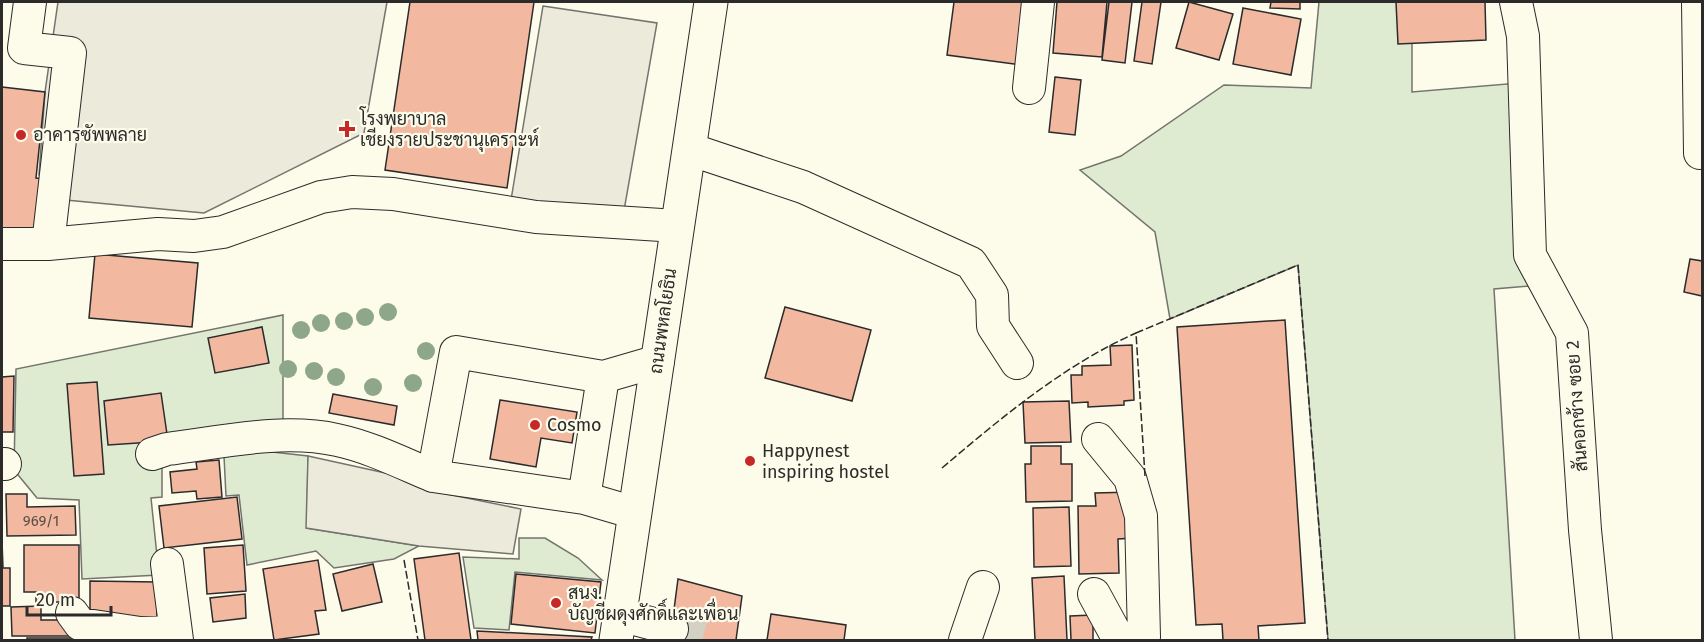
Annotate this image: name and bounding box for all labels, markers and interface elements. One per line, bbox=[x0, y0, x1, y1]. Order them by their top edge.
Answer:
place label: โรงพยาบาล เชียงรายประชานุเคราะห์ bbox=[359, 106, 539, 152]
marker: โรงพยาบาล เชียงรายประชานุเคราะห์ bbox=[338, 120, 356, 138]
place label: อาคารซัพพลาย bbox=[33, 124, 147, 146]
marker: อาคารซัพพลาย bbox=[14, 128, 28, 142]
street label: ถนนพหลโยธิน bbox=[643, 266, 681, 375]
street label: สันคอกช้าง ซอย 2 bbox=[1560, 339, 1593, 473]
place label: Cosmo bbox=[547, 414, 602, 436]
marker: Cosmo bbox=[528, 418, 542, 432]
place label: Happynest inspiring hostel bbox=[762, 440, 889, 483]
marker: Happynest inspiring hostel bbox=[743, 454, 757, 468]
house number: 969/1 bbox=[23, 512, 59, 530]
scale bar bbox=[27, 579, 111, 617]
place label: สนง. บัญชีผดุงศักดิ์และเพื่อน bbox=[568, 582, 738, 626]
text: 20 m bbox=[36, 589, 75, 611]
marker: สนง. บัญชีผดุงศักดิ์และเพื่อน bbox=[549, 596, 563, 610]

